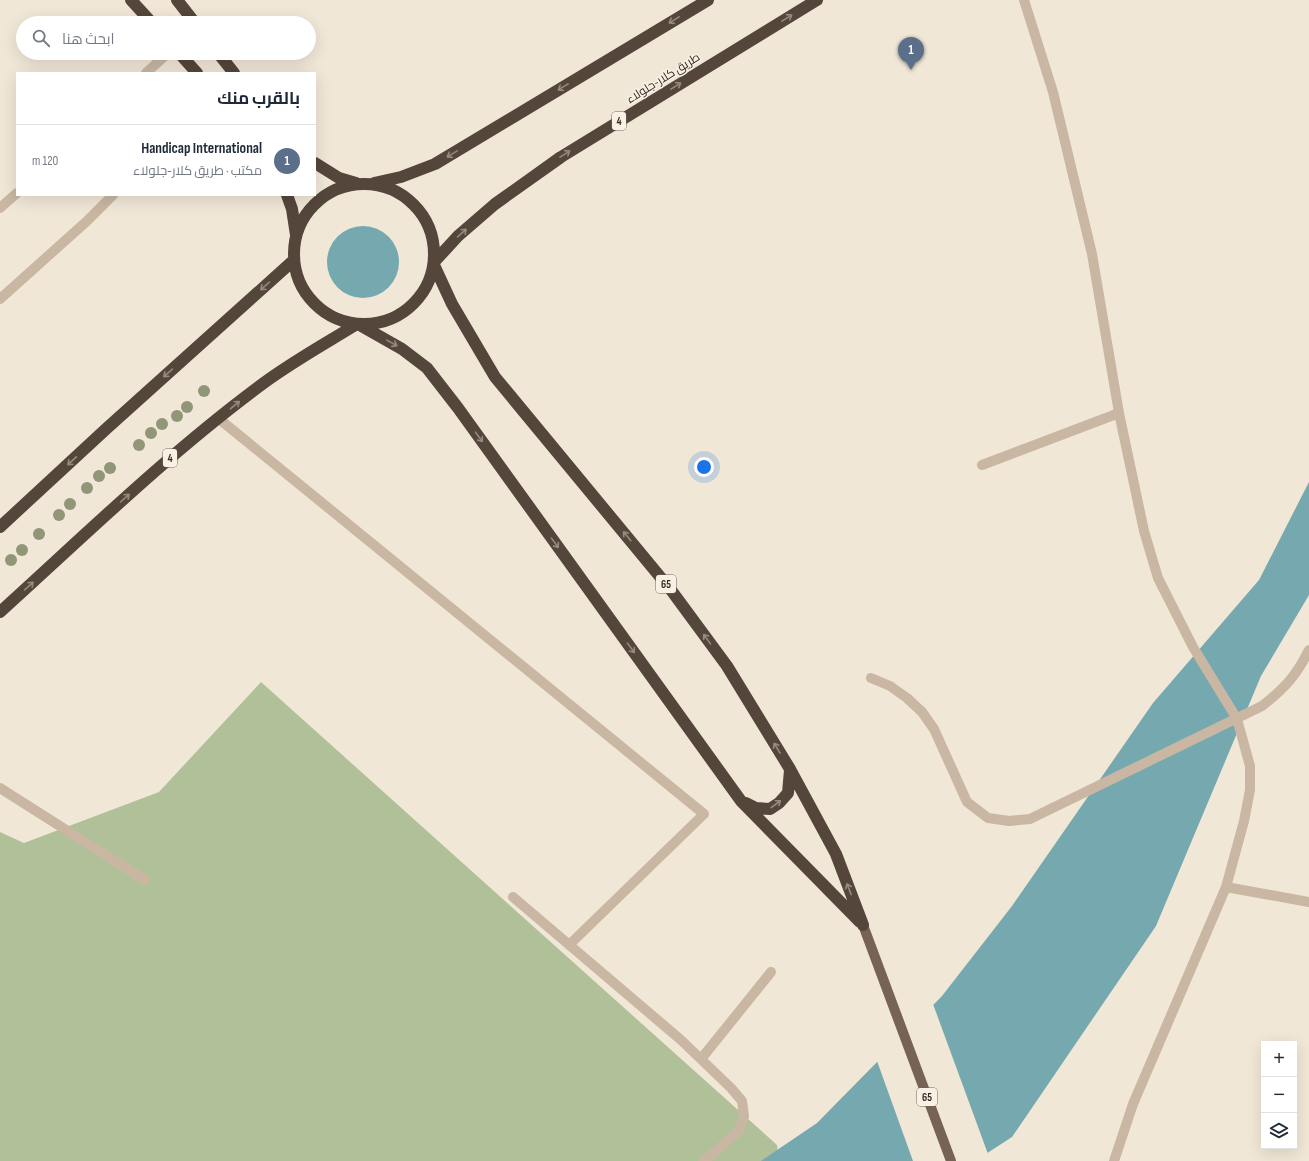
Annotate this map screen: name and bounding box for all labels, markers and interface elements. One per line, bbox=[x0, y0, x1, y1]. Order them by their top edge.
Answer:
one-way arrow bbox=[781, 14, 793, 22]
search box bbox=[16, 16, 316, 60]
one-way arrow bbox=[669, 16, 680, 24]
icon: search bbox=[30, 27, 52, 49]
text: ابحث هنا bbox=[62, 30, 115, 49]
pin: 1 bbox=[898, 37, 924, 70]
street label: طريق كلار-جلولاء bbox=[624, 50, 703, 107]
one-way arrow bbox=[670, 82, 682, 90]
one-way arrow bbox=[558, 83, 569, 91]
text: بالقرب منك bbox=[217, 89, 300, 109]
road number: 4 bbox=[612, 112, 626, 130]
text: Handicap International bbox=[141, 139, 262, 158]
one-way arrow bbox=[447, 150, 458, 158]
one-way arrow bbox=[560, 150, 571, 159]
text: 120 m bbox=[32, 153, 58, 169]
text: 1 bbox=[284, 153, 290, 169]
text: مكتب · طريق كلار-جلولاء bbox=[133, 163, 262, 179]
one-way arrow bbox=[457, 228, 467, 238]
one-way arrow bbox=[259, 282, 270, 291]
one-way arrow bbox=[386, 340, 398, 347]
one-way arrow bbox=[163, 368, 173, 378]
one-way arrow bbox=[229, 401, 240, 410]
one-way arrow bbox=[475, 431, 483, 442]
road number: 4 bbox=[163, 449, 177, 467]
one-way arrow bbox=[67, 456, 77, 465]
your location bbox=[694, 457, 714, 477]
one-way arrow bbox=[120, 494, 130, 503]
one-way arrow bbox=[623, 531, 632, 542]
one-way arrow bbox=[551, 537, 559, 548]
road number: 65 bbox=[656, 575, 676, 593]
one-way arrow bbox=[24, 581, 34, 591]
one-way arrow bbox=[703, 634, 711, 645]
one-way arrow bbox=[627, 642, 635, 653]
one-way arrow bbox=[773, 743, 781, 754]
one-way arrow bbox=[771, 800, 782, 808]
one-way arrow bbox=[845, 883, 853, 895]
map controls bbox=[1261, 1041, 1297, 1149]
button: + bbox=[1261, 1041, 1297, 1077]
button: − bbox=[1261, 1077, 1297, 1113]
road number: 65 bbox=[917, 1088, 937, 1106]
button: layers bbox=[1261, 1113, 1297, 1149]

